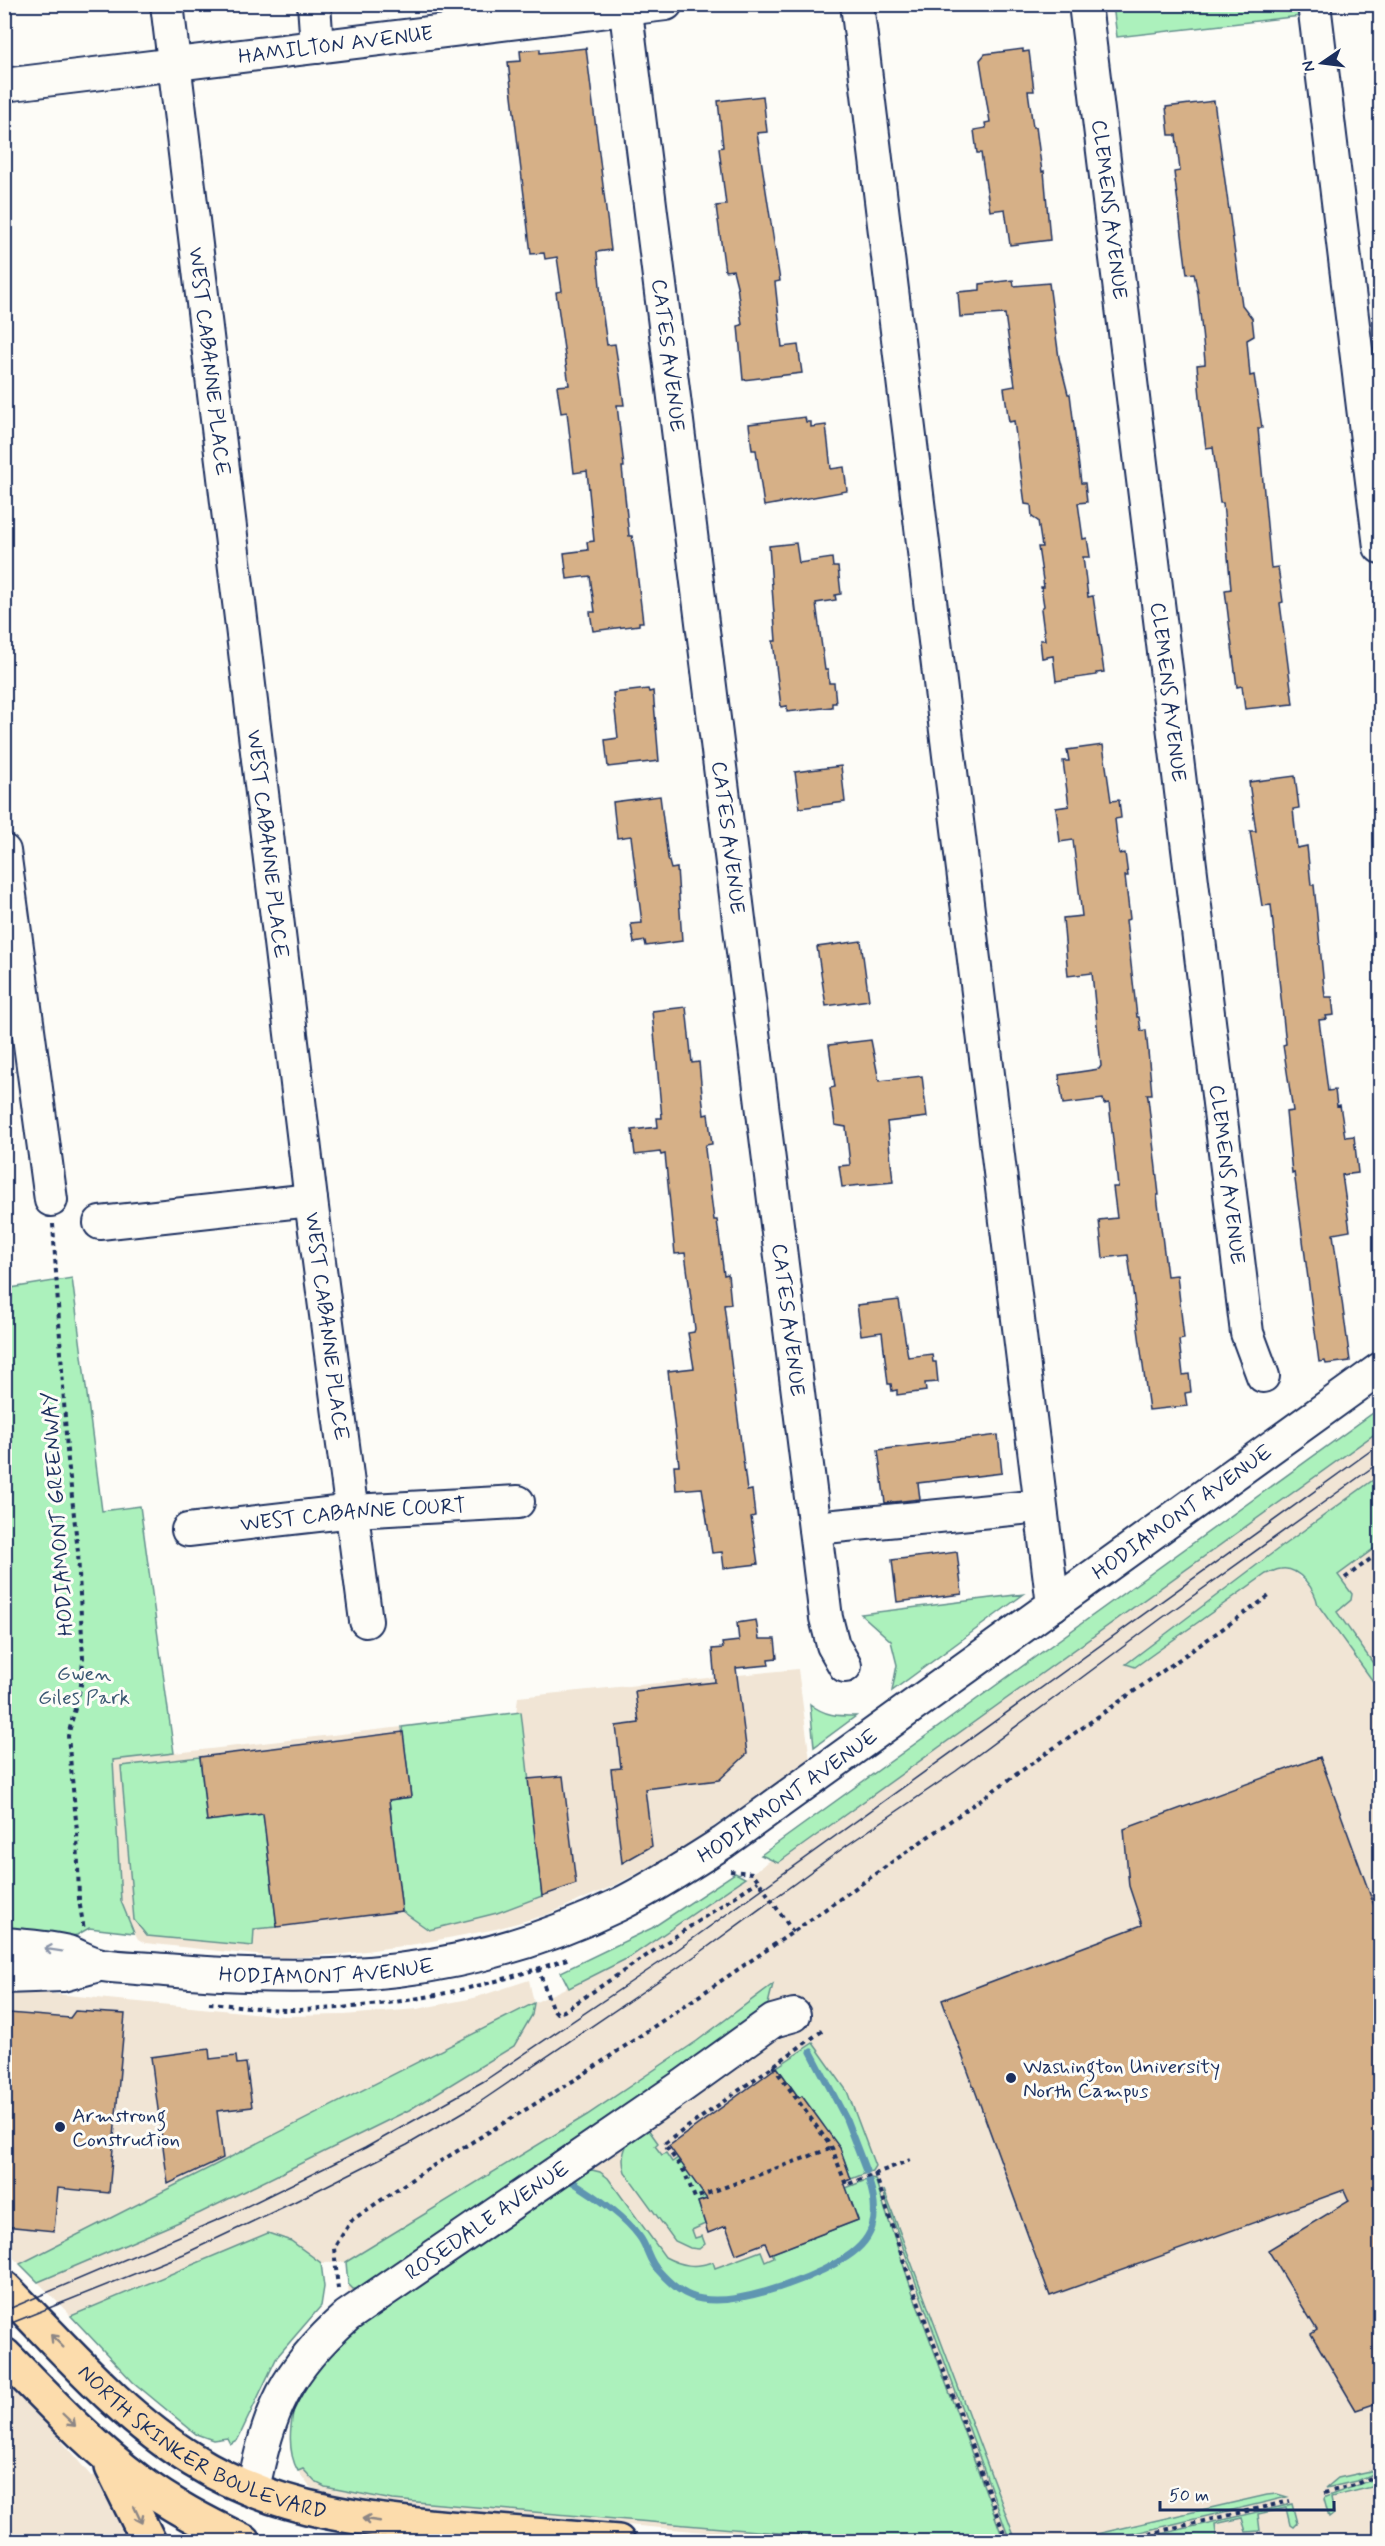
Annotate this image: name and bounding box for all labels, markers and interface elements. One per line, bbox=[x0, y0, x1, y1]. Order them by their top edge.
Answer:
street label: HAMILTON AVENUE bbox=[237, 20, 435, 71]
north arrow bbox=[1292, 33, 1352, 93]
text: N bbox=[1297, 59, 1320, 74]
street label: CLEMENS AVENUE bbox=[1084, 118, 1134, 301]
street label: WEST CABANNE PLACE bbox=[181, 246, 237, 478]
street label: CATES AVENUE bbox=[644, 277, 691, 434]
street label: CLEMENS AVENUE bbox=[1143, 601, 1193, 784]
street label: WEST CABANNE PLACE bbox=[239, 728, 295, 960]
street label: CATES AVENUE bbox=[704, 760, 751, 916]
street label: CLEMENS AVENUE bbox=[1202, 1083, 1252, 1266]
street label: WEST CABANNE PLACE bbox=[298, 1211, 355, 1442]
street label: CATES AVENUE bbox=[764, 1242, 811, 1398]
street label: HODIAMONT GREENWAY bbox=[35, 1391, 81, 1637]
street label: HODIAMONT AVENUE bbox=[1087, 1438, 1278, 1587]
street label: WEST CABANNE COURT bbox=[239, 1492, 467, 1539]
park label: Gwen Giles Park bbox=[38, 1660, 130, 1712]
street label: HODIAMONT AVENUE bbox=[692, 1722, 884, 1870]
one-way arrow bbox=[43, 1944, 63, 1955]
street label: HODIAMONT AVENUE bbox=[218, 1952, 436, 1991]
place label: Washington University North Campus bbox=[1023, 2053, 1220, 2105]
marker: Washington University North Campus bbox=[1004, 2071, 1018, 2085]
place label: Armstrong Construction bbox=[72, 2102, 180, 2154]
marker: Armstrong Construction bbox=[53, 2120, 67, 2134]
street label: ROSEDALE AVENUE bbox=[400, 2155, 575, 2287]
one-way arrow bbox=[50, 2334, 65, 2349]
street label: NORTH SKINKER BOULEVARD bbox=[71, 2359, 329, 2526]
one-way arrow bbox=[61, 2413, 76, 2427]
scale bar bbox=[1160, 2474, 1334, 2512]
text: 50 m bbox=[1169, 2484, 1209, 2508]
one-way arrow bbox=[132, 2505, 144, 2523]
one-way arrow bbox=[362, 2515, 382, 2526]

